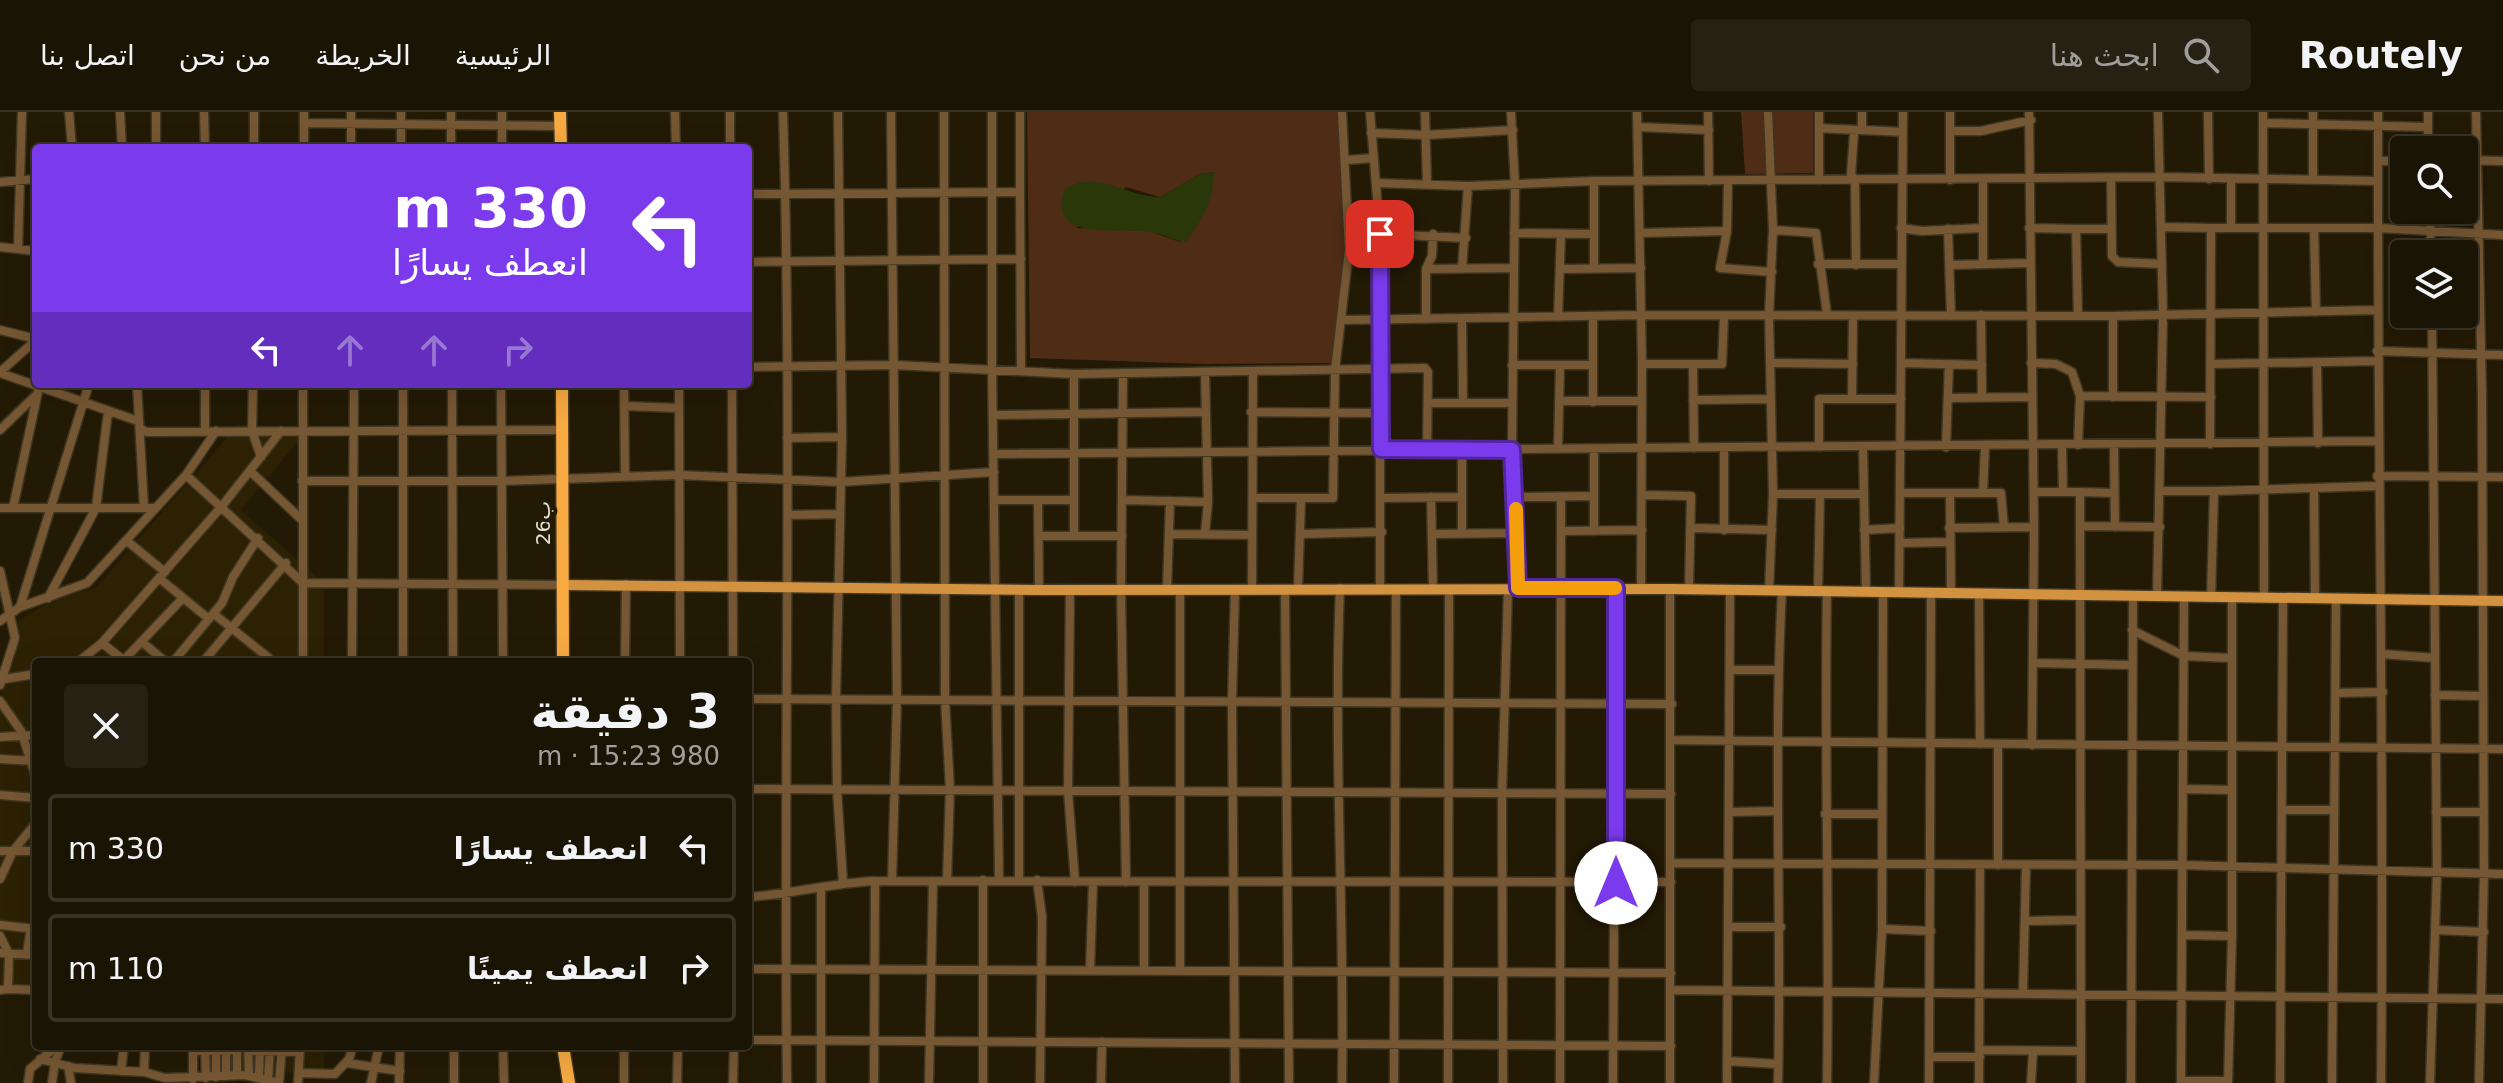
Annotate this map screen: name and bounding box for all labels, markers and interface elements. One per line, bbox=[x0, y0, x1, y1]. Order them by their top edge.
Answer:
search box bbox=[1691, 19, 2251, 91]
icon: search bbox=[2179, 33, 2223, 77]
text: Routely bbox=[2299, 33, 2463, 77]
text: ابحث هنا bbox=[2050, 38, 2159, 73]
text: اتصل بنا bbox=[40, 39, 135, 72]
text: من نحن bbox=[179, 39, 271, 72]
text: الخريطة bbox=[315, 39, 411, 72]
text: الرئيسية bbox=[455, 39, 551, 72]
map controls bbox=[2390, 136, 2478, 328]
button: search bbox=[2390, 136, 2478, 224]
text: 330 m bbox=[393, 175, 588, 240]
icon: left bbox=[616, 176, 720, 280]
pin bbox=[1346, 200, 1414, 268]
icon: arrive bbox=[1358, 212, 1402, 256]
button: layers bbox=[2390, 240, 2478, 328]
text: انعطف يسارًا bbox=[392, 242, 588, 283]
icon: left bbox=[244, 328, 288, 372]
icon: ahead bbox=[328, 328, 372, 372]
icon: ahead bbox=[412, 328, 456, 372]
icon: right bbox=[496, 328, 540, 372]
street label: 26ب bbox=[531, 501, 555, 545]
text: 3 دقيقة bbox=[531, 683, 720, 739]
button: close bbox=[64, 684, 148, 768]
text: 980 m · 15:23 bbox=[537, 741, 720, 771]
icon: left bbox=[672, 826, 716, 870]
text: 330 m bbox=[68, 831, 164, 866]
text: انعطف يسارًا bbox=[454, 831, 648, 866]
position arrow bbox=[1574, 841, 1658, 925]
icon: right bbox=[672, 946, 716, 990]
text: 110 m bbox=[68, 951, 164, 986]
text: انعطف يمينًا bbox=[467, 951, 648, 986]

